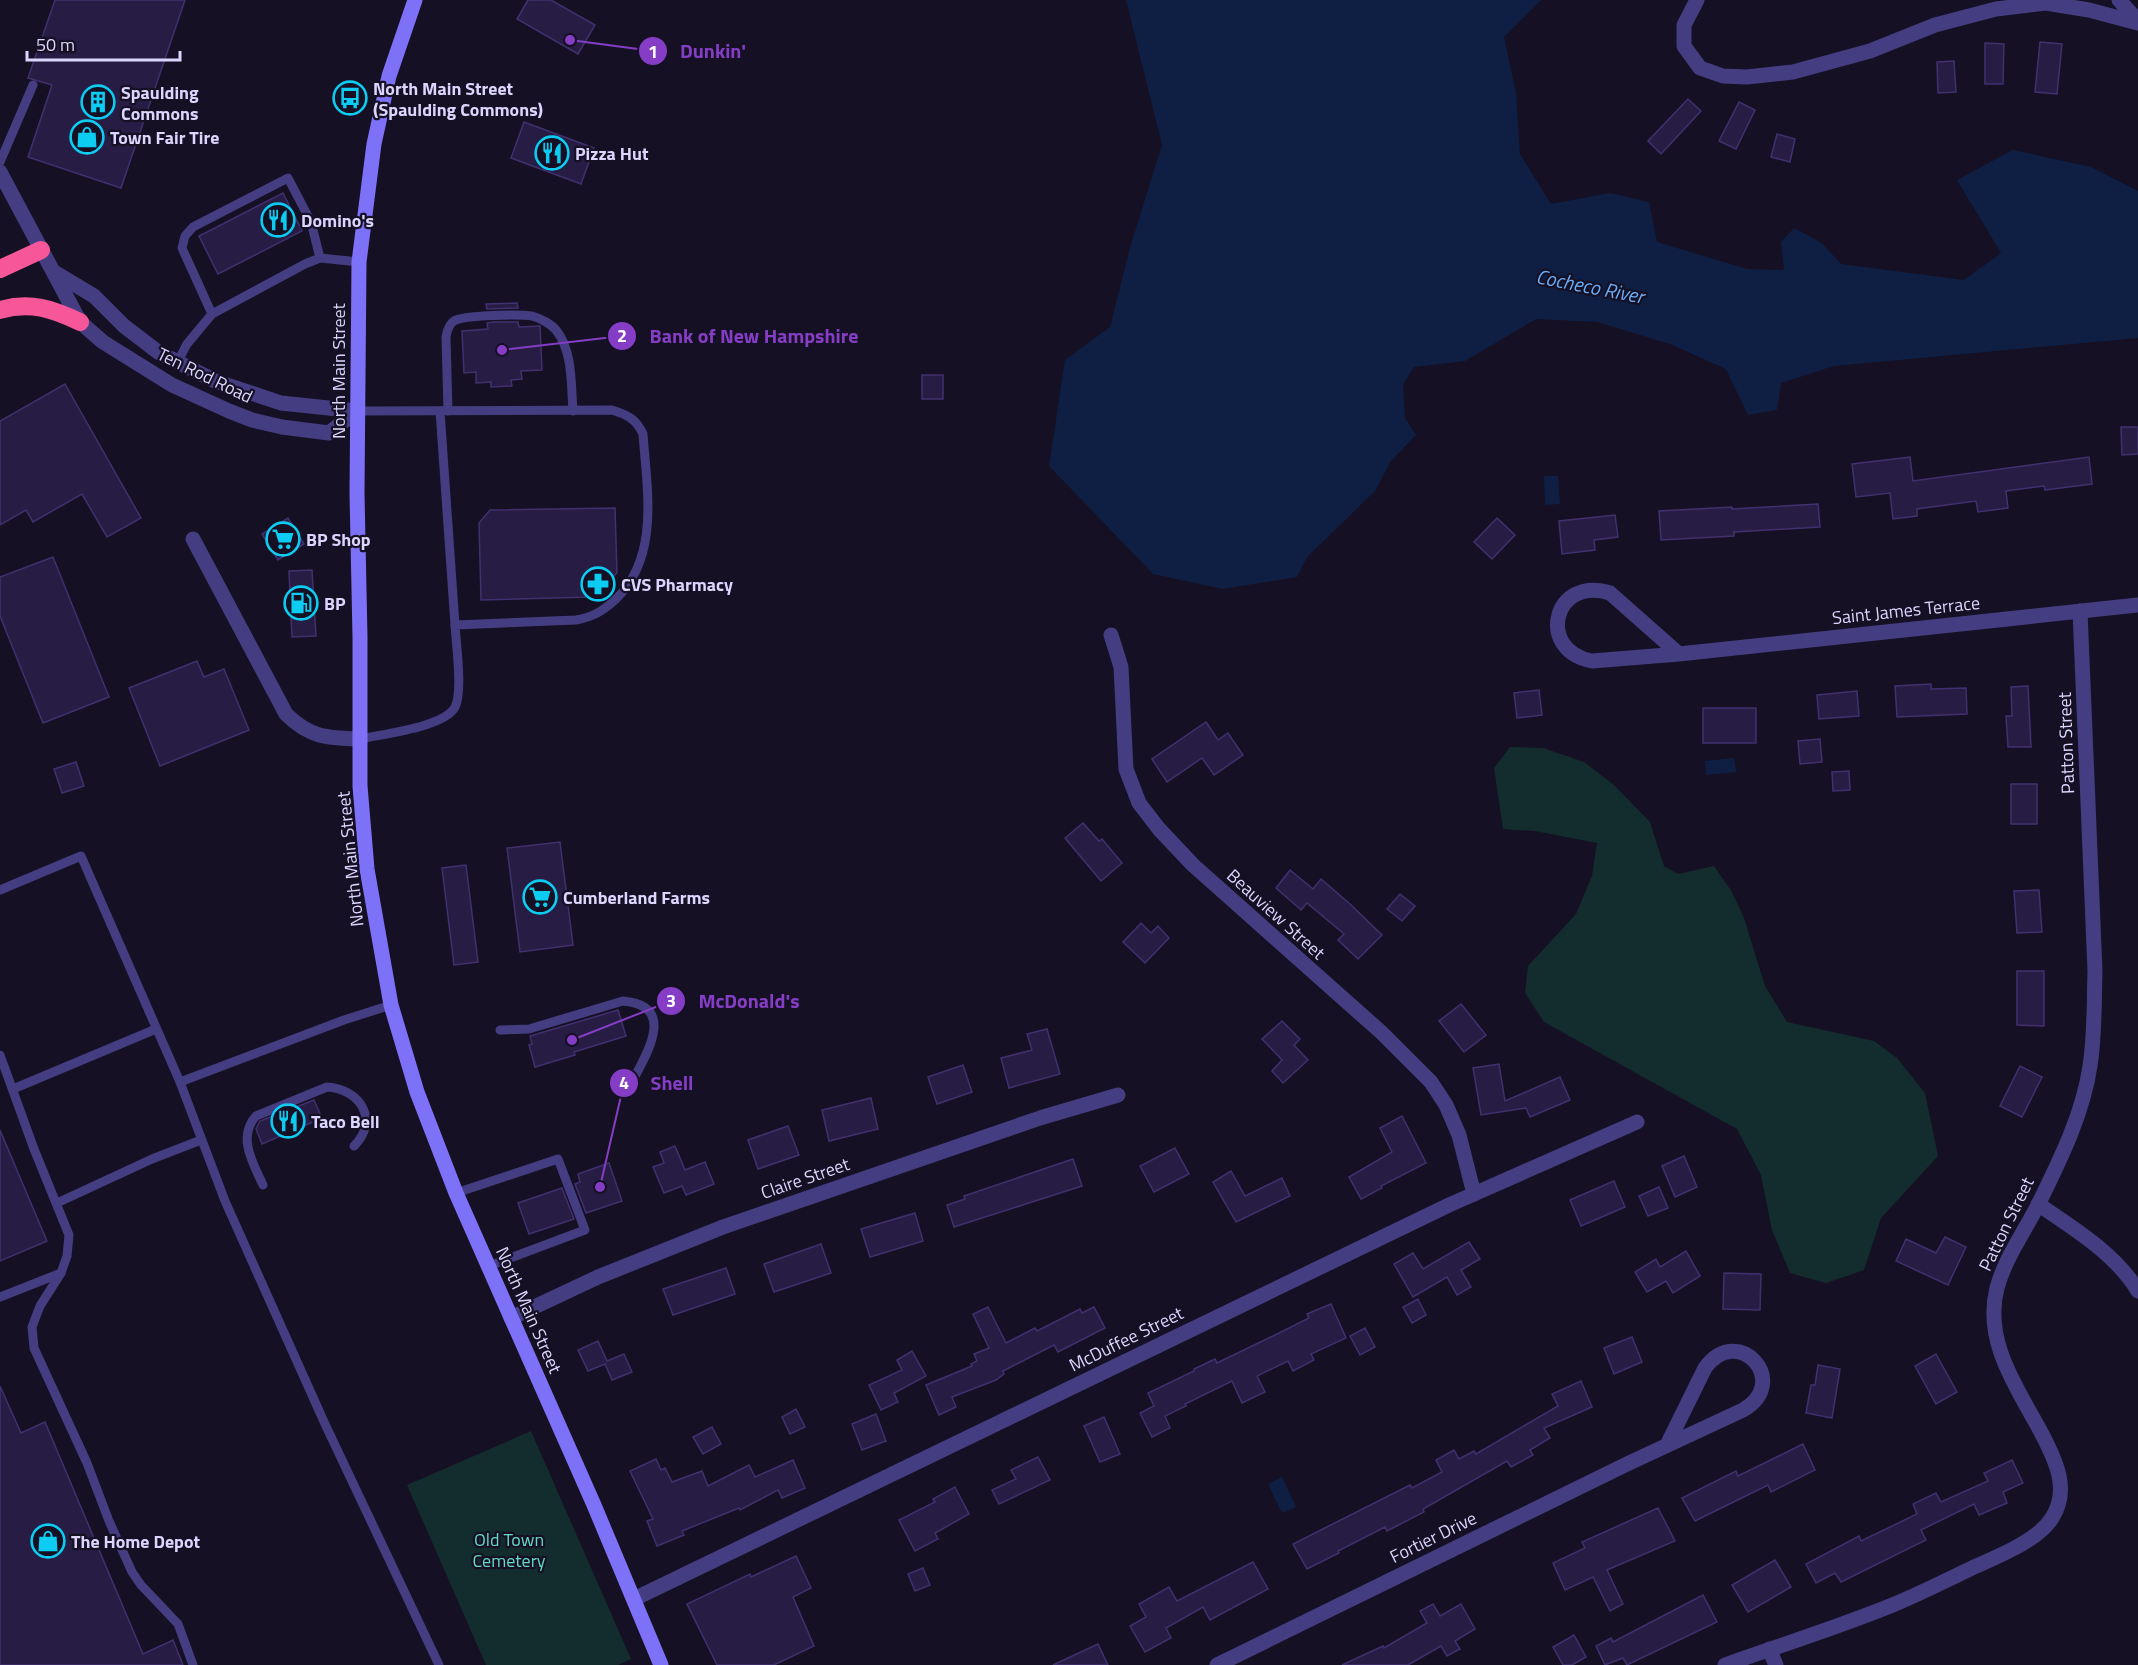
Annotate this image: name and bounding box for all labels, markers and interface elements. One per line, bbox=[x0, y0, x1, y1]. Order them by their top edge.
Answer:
scale bar bbox=[27, 24, 180, 62]
text: 50 m bbox=[36, 31, 75, 58]
callout: Dunkin' bbox=[638, 32, 758, 70]
text: Dunkin' bbox=[680, 35, 746, 66]
text: 1 bbox=[648, 38, 658, 65]
place label: North Main Street (Spaulding Commons) bbox=[373, 75, 543, 123]
place label: Spaulding Commons bbox=[121, 79, 199, 127]
bus stop icon: North Main Street (Spaulding Commons) bbox=[332, 80, 368, 116]
building icon: Spaulding Commons bbox=[80, 84, 116, 120]
shop icon: Town Fair Tire bbox=[69, 119, 105, 155]
place label: Town Fair Tire bbox=[110, 124, 219, 151]
restaurant icon: Pizza Hut bbox=[534, 135, 570, 171]
place label: Pizza Hut bbox=[575, 140, 649, 167]
restaurant icon: Domino's bbox=[260, 202, 296, 238]
place label: Domino's bbox=[301, 207, 374, 234]
water label: Cocheco River bbox=[1534, 260, 1649, 312]
street label: North Main Street bbox=[325, 302, 352, 439]
callout: Bank of New Hampshire bbox=[607, 317, 870, 355]
text: Bank of New Hampshire bbox=[650, 320, 858, 351]
text: 2 bbox=[617, 322, 627, 349]
street label: Ten Rod Road bbox=[153, 340, 257, 410]
supermarket icon: BP Shop bbox=[265, 521, 301, 557]
place label: BP Shop bbox=[306, 526, 371, 553]
pharmacy icon: CVS Pharmacy bbox=[580, 566, 616, 602]
place label: CVS Pharmacy bbox=[621, 571, 733, 598]
fuel station icon: BP bbox=[283, 585, 319, 621]
street label: Saint James Terrace bbox=[1831, 589, 1981, 631]
place label: BP bbox=[324, 590, 346, 617]
street label: Patton Street bbox=[2051, 691, 2081, 794]
street label: North Main Street bbox=[329, 789, 371, 928]
street label: Beauview Street bbox=[1221, 862, 1332, 966]
supermarket icon: Cumberland Farms bbox=[522, 879, 558, 915]
place label: Cumberland Farms bbox=[563, 884, 710, 911]
callout: McDonald's bbox=[656, 982, 811, 1020]
text: McDonald's bbox=[698, 985, 800, 1016]
text: 3 bbox=[666, 987, 676, 1014]
callout: Shell bbox=[609, 1064, 705, 1102]
text: Shell bbox=[651, 1067, 693, 1098]
text: 4 bbox=[619, 1069, 629, 1096]
restaurant icon: Taco Bell bbox=[270, 1103, 306, 1139]
place label: Taco Bell bbox=[311, 1108, 380, 1135]
street label: Claire Street bbox=[757, 1150, 854, 1206]
street label: Patton Street bbox=[1972, 1172, 2041, 1276]
street label: North Main Street bbox=[489, 1242, 569, 1378]
street label: McDuffee Street bbox=[1064, 1299, 1188, 1378]
street label: Fortier Drive bbox=[1385, 1504, 1481, 1570]
shop icon: The Home Depot bbox=[30, 1523, 66, 1559]
park label: Old Town Cemetery bbox=[472, 1526, 546, 1574]
place label: The Home Depot bbox=[71, 1528, 200, 1555]

